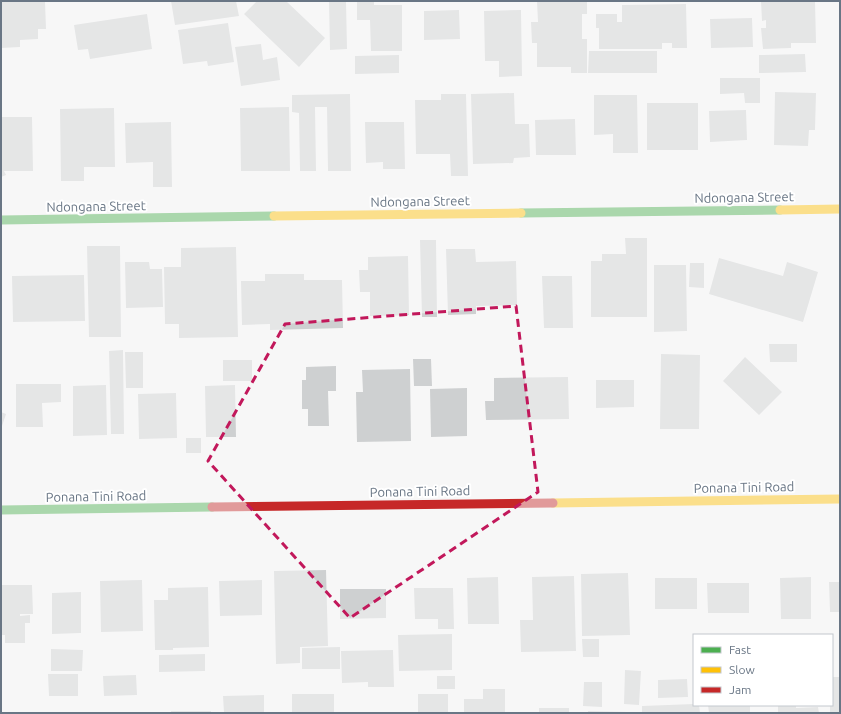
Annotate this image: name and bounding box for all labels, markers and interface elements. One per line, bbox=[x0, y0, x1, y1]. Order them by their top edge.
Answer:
street label: Ndongana Street bbox=[694, 189, 794, 205]
street label: Ndongana Street bbox=[370, 193, 470, 209]
street label: Ndongana Street bbox=[46, 198, 146, 214]
street label: Ponana Tini Road bbox=[694, 479, 794, 495]
street label: Ponana Tini Road bbox=[370, 483, 470, 499]
street label: Ponana Tini Road bbox=[46, 488, 146, 504]
legend bbox=[693, 634, 833, 706]
text: Fast bbox=[729, 643, 751, 656]
text: Slow bbox=[729, 663, 755, 676]
text: Jam bbox=[729, 683, 751, 696]

